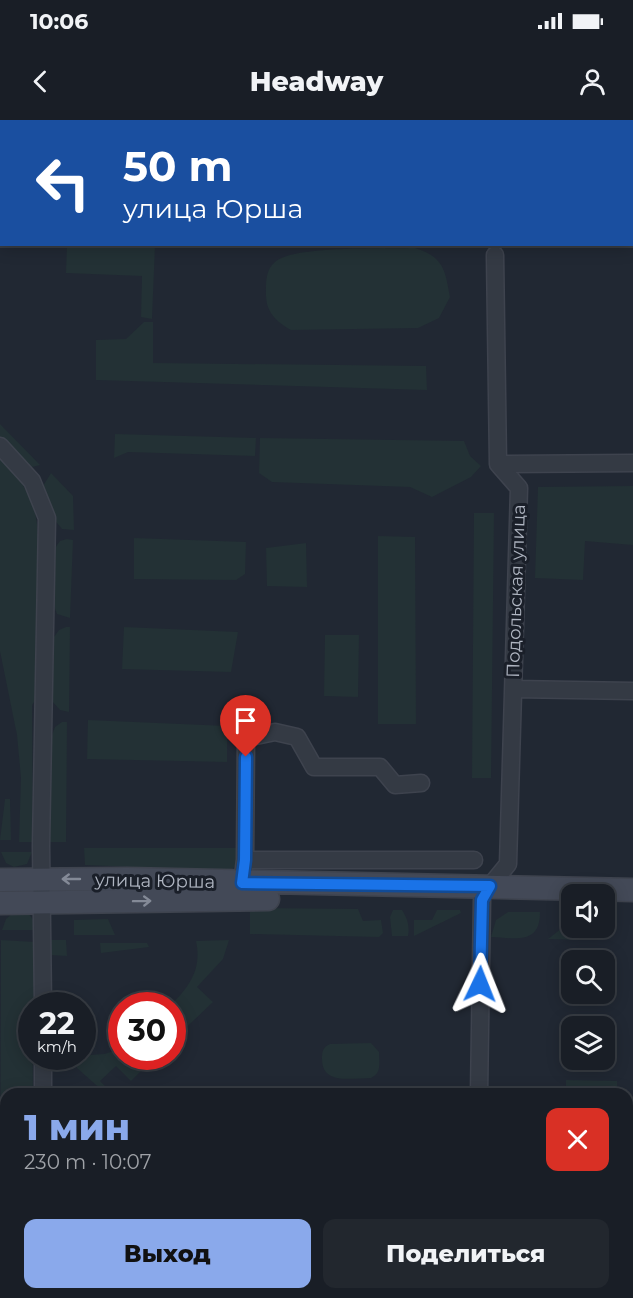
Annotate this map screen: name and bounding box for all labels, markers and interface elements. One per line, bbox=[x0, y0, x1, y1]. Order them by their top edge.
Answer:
text: 10:06 bbox=[30, 8, 88, 35]
icon: back bbox=[24, 65, 57, 98]
text: Headway bbox=[250, 65, 383, 98]
icon: person bbox=[576, 65, 609, 98]
text: 50 m bbox=[123, 140, 232, 192]
icon: left bbox=[24, 144, 102, 222]
text: улица Юрша bbox=[123, 192, 303, 225]
street label: Подольская улица bbox=[502, 504, 530, 678]
pin bbox=[220, 695, 271, 757]
icon: arrive bbox=[229, 704, 262, 737]
street label: улица Юрша bbox=[94, 869, 215, 893]
one-way arrow bbox=[61, 873, 81, 885]
map controls bbox=[561, 884, 615, 1070]
button: sound bbox=[561, 884, 615, 938]
one-way arrow bbox=[132, 895, 152, 907]
button: search bbox=[561, 950, 615, 1004]
position arrow bbox=[448, 952, 512, 1016]
speed limit sign: 30 bbox=[108, 992, 186, 1070]
text: 22 bbox=[39, 1005, 75, 1042]
button: layers bbox=[561, 1016, 615, 1070]
text: km/h bbox=[37, 1037, 77, 1056]
text: 1 мин bbox=[24, 1105, 130, 1149]
button: close bbox=[546, 1108, 609, 1171]
text: 230 m · 10:07 bbox=[24, 1150, 151, 1174]
button: Выход bbox=[24, 1219, 311, 1288]
button: Поделиться bbox=[323, 1219, 609, 1288]

